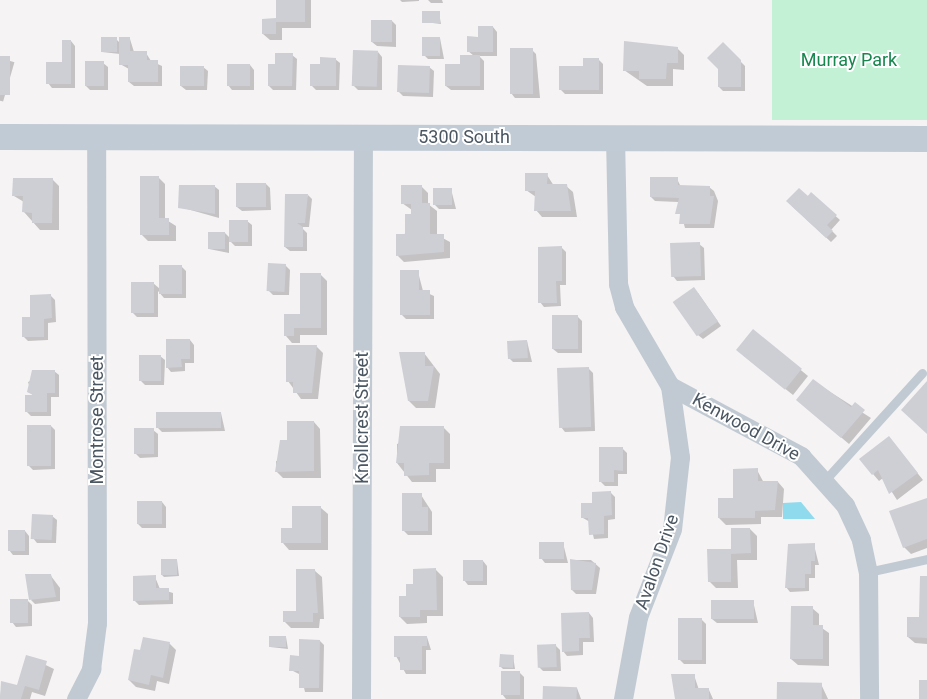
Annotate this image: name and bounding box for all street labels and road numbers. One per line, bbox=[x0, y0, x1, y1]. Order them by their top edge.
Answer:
street label: 5300 South bbox=[418, 126, 510, 148]
street label: Knollcrest Street bbox=[351, 352, 373, 484]
street label: Montrose Street bbox=[86, 356, 108, 484]
street label: Kenwood Drive bbox=[688, 389, 804, 465]
street label: Avalon Drive bbox=[631, 512, 683, 612]

